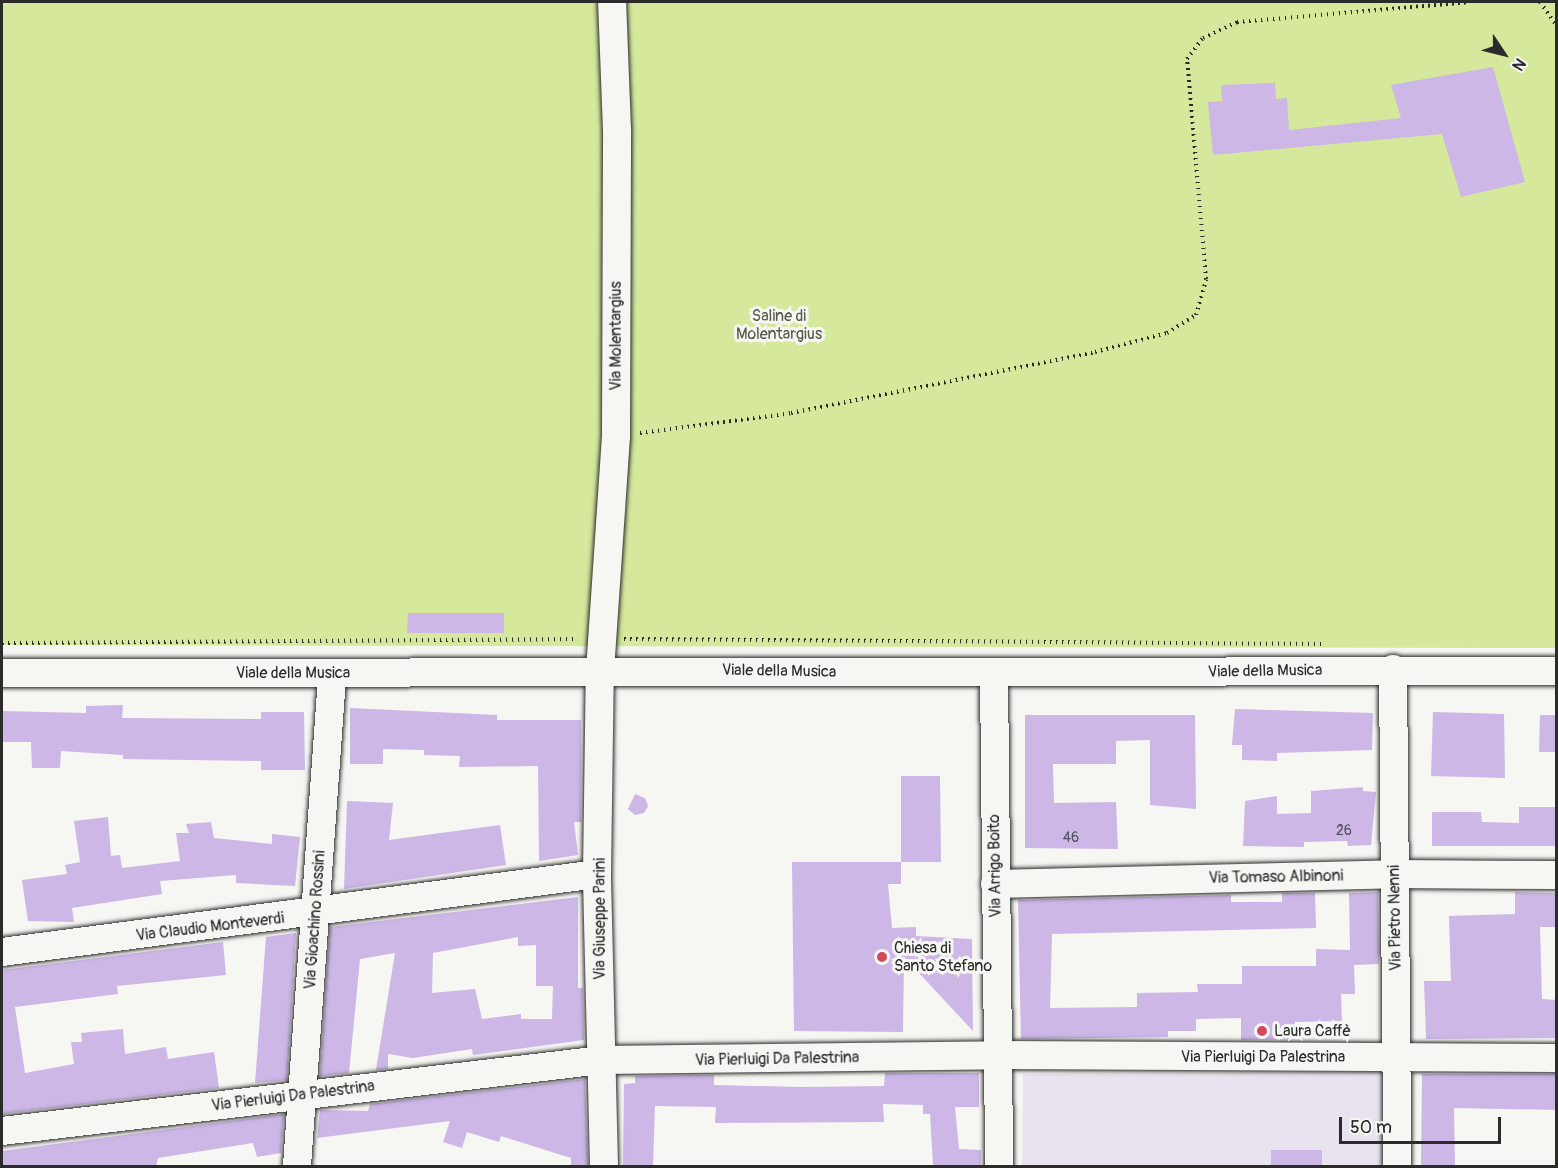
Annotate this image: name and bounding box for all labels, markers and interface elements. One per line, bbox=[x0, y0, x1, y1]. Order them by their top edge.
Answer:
north arrow bbox=[1474, 24, 1534, 84]
text: N bbox=[1507, 54, 1530, 74]
street label: Via Molentargius bbox=[606, 281, 626, 391]
park label: Saline di Molentargius bbox=[736, 306, 822, 344]
street label: Viale della Musica bbox=[722, 660, 836, 682]
street label: Viale della Musica bbox=[1208, 660, 1322, 682]
street label: Viale della Musica bbox=[236, 663, 350, 683]
street label: Via Arrigo Boito bbox=[984, 814, 1006, 918]
house number: 26 bbox=[1336, 823, 1352, 839]
house number: 46 bbox=[1063, 830, 1079, 846]
street label: Via Gioachino Rossini bbox=[301, 850, 329, 990]
street label: Via Giuseppe Parini bbox=[590, 858, 610, 980]
street label: Via Pietro Nenni bbox=[1384, 865, 1406, 971]
street label: Via Tomaso Albinoni bbox=[1208, 866, 1344, 888]
street label: Via Claudio Monteverdi bbox=[135, 908, 285, 946]
place label: Chiesa di Santo Stefano bbox=[894, 938, 992, 976]
marker: Chiesa di Santo Stefano bbox=[875, 950, 889, 964]
place label: Laura Caffè bbox=[1274, 1021, 1351, 1041]
marker: Laura Caffè bbox=[1255, 1024, 1269, 1038]
street label: Via Pierluigi Da Palestrina bbox=[1181, 1047, 1345, 1067]
street label: Via Pierluigi Da Palestrina bbox=[695, 1048, 859, 1070]
street label: Via Pierluigi Da Palestrina bbox=[210, 1076, 376, 1116]
scale bar bbox=[1342, 1105, 1504, 1143]
text: 50 m bbox=[1350, 1116, 1392, 1139]

